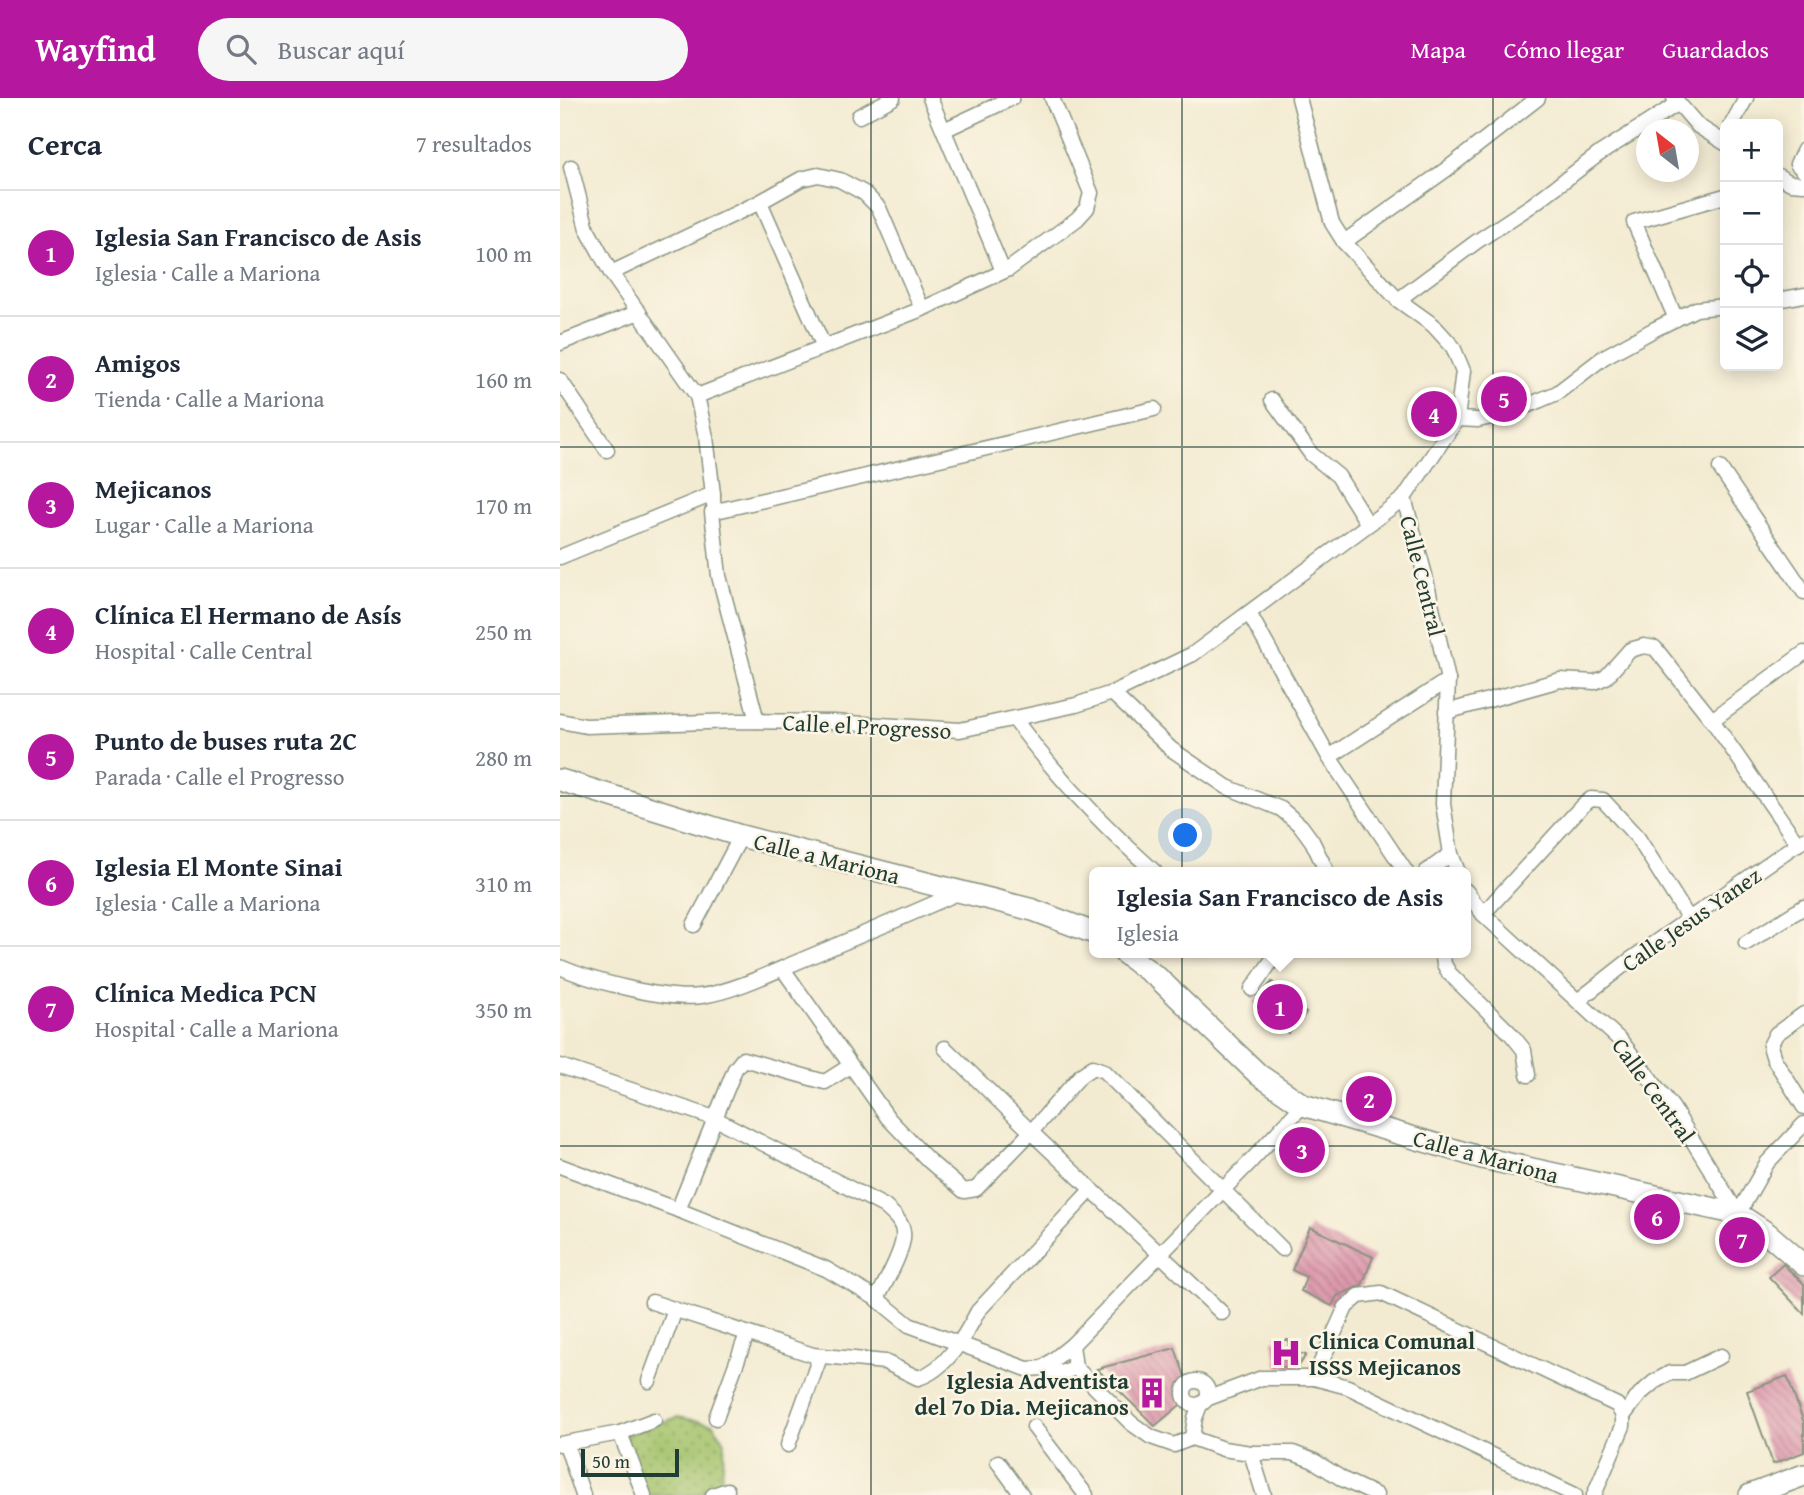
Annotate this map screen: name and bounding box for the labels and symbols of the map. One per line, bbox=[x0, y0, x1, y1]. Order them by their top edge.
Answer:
north arrow bbox=[1636, 119, 1699, 182]
pin: 5 bbox=[1481, 373, 1527, 425]
pin: 4 bbox=[1411, 388, 1457, 440]
street label: Calle Central bbox=[1392, 512, 1454, 640]
street label: Calle el Progresso bbox=[782, 705, 952, 747]
your location bbox=[1168, 818, 1202, 852]
street label: Calle a Mariona bbox=[751, 824, 904, 892]
street label: Calle Jesus Yanez bbox=[1615, 859, 1767, 979]
pin: 1 bbox=[1257, 981, 1303, 1033]
street label: Calle Central bbox=[1604, 1031, 1704, 1149]
pin: 2 bbox=[1346, 1073, 1392, 1125]
street label: Calle a Mariona bbox=[1410, 1121, 1562, 1191]
pin: 3 bbox=[1279, 1124, 1325, 1176]
pin: 6 bbox=[1634, 1191, 1680, 1243]
pin: 7 bbox=[1719, 1214, 1765, 1266]
place label: Clinica Comunal ISSS Mejicanos bbox=[1309, 1324, 1475, 1383]
hospital icon: Clinica Comunal ISSS Mejicanos bbox=[1269, 1336, 1303, 1370]
place label: Iglesia Adventista del 7o Dia. Mejicanos bbox=[914, 1364, 1129, 1423]
building icon: Iglesia Adventista del 7o Dia. Mejicanos bbox=[1135, 1376, 1169, 1410]
scale bar bbox=[581, 1446, 679, 1478]

